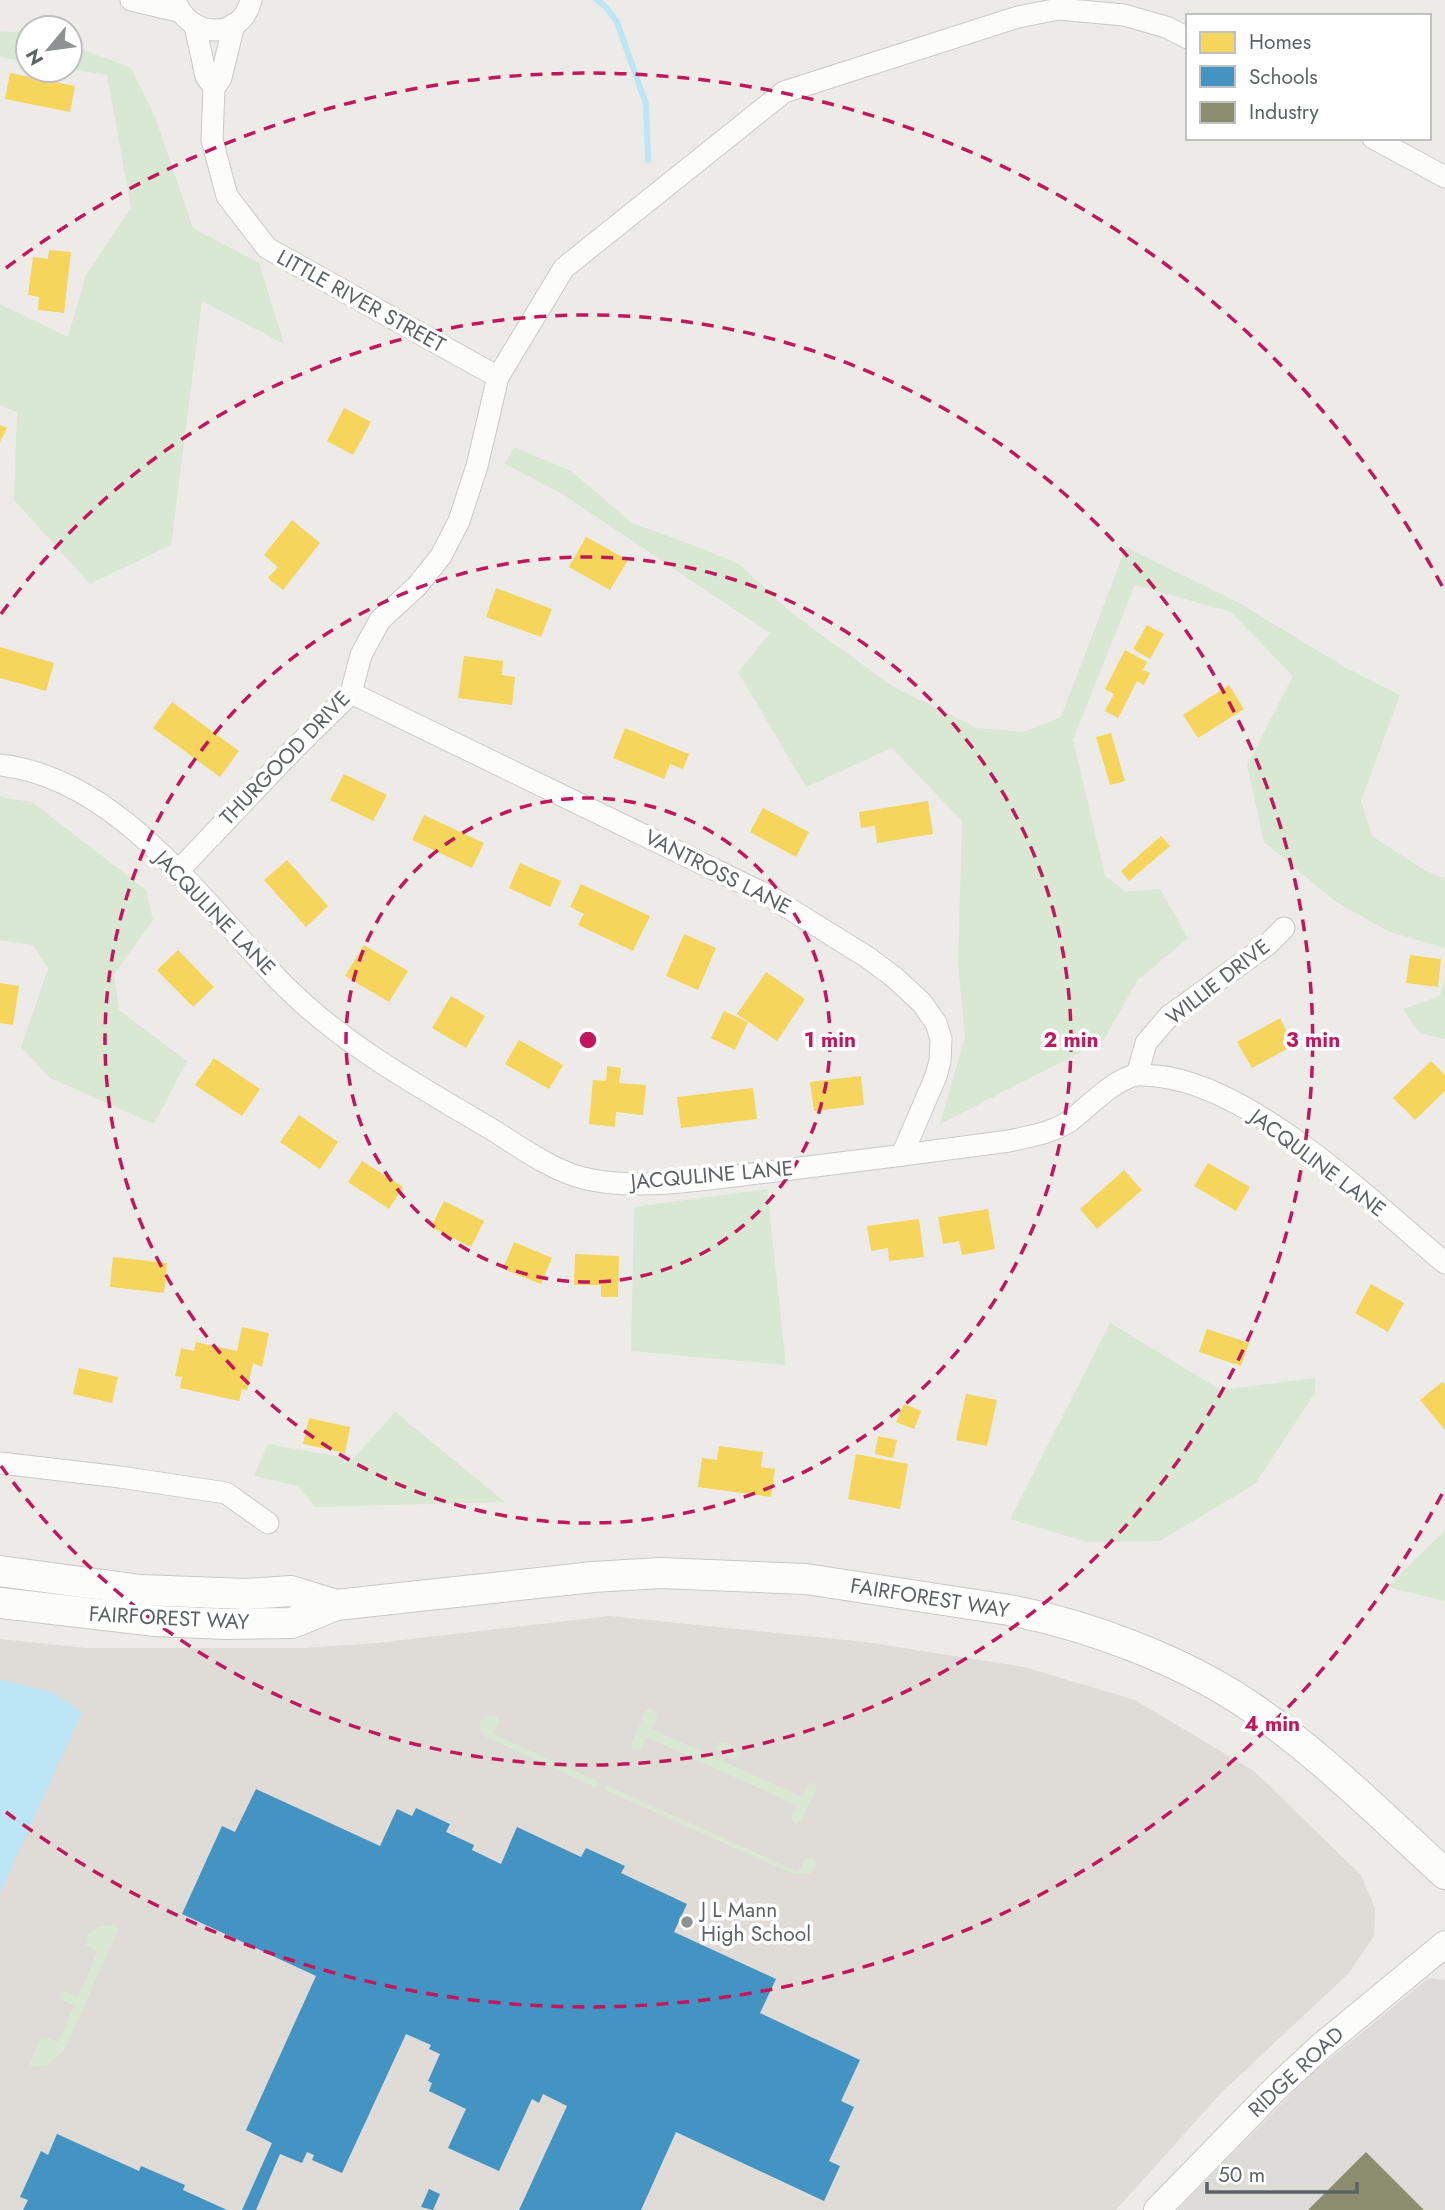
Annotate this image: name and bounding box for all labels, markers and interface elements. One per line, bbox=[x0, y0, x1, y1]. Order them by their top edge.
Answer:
north arrow bbox=[14, 14, 84, 84]
legend bbox=[1186, 14, 1431, 140]
text: Homes bbox=[1249, 27, 1311, 57]
text: N bbox=[19, 44, 50, 70]
text: Schools bbox=[1249, 62, 1318, 92]
text: Industry bbox=[1249, 97, 1320, 127]
street label: LITTLE RIVER STREET bbox=[271, 242, 451, 360]
street label: THURGOOD DRIVE bbox=[213, 684, 357, 832]
street label: VANTROSS LANE bbox=[639, 822, 797, 922]
street label: JACQULINE LANE bbox=[146, 842, 282, 982]
street label: WILLIE DRIVE bbox=[1160, 932, 1276, 1032]
text: 1 min bbox=[804, 1025, 856, 1055]
text: 2 min bbox=[1043, 1025, 1099, 1055]
text: 3 min bbox=[1286, 1025, 1340, 1055]
centre of rings bbox=[576, 1028, 600, 1052]
street label: JACQULINE LANE bbox=[1242, 1100, 1392, 1224]
street label: JACQULINE LANE bbox=[627, 1153, 794, 1197]
street label: FAIRFOREST WAY bbox=[848, 1571, 1012, 1625]
street label: FAIRFOREST WAY bbox=[88, 1599, 250, 1637]
text: 4 min bbox=[1244, 1709, 1300, 1739]
place label: J L Mann High School bbox=[698, 1895, 811, 1949]
marker: J L Mann High School bbox=[679, 1914, 695, 1930]
street label: RIDGE ROAD bbox=[1241, 2020, 1351, 2124]
scale bar bbox=[1207, 2150, 1358, 2194]
text: 50 m bbox=[1218, 2160, 1265, 2190]

